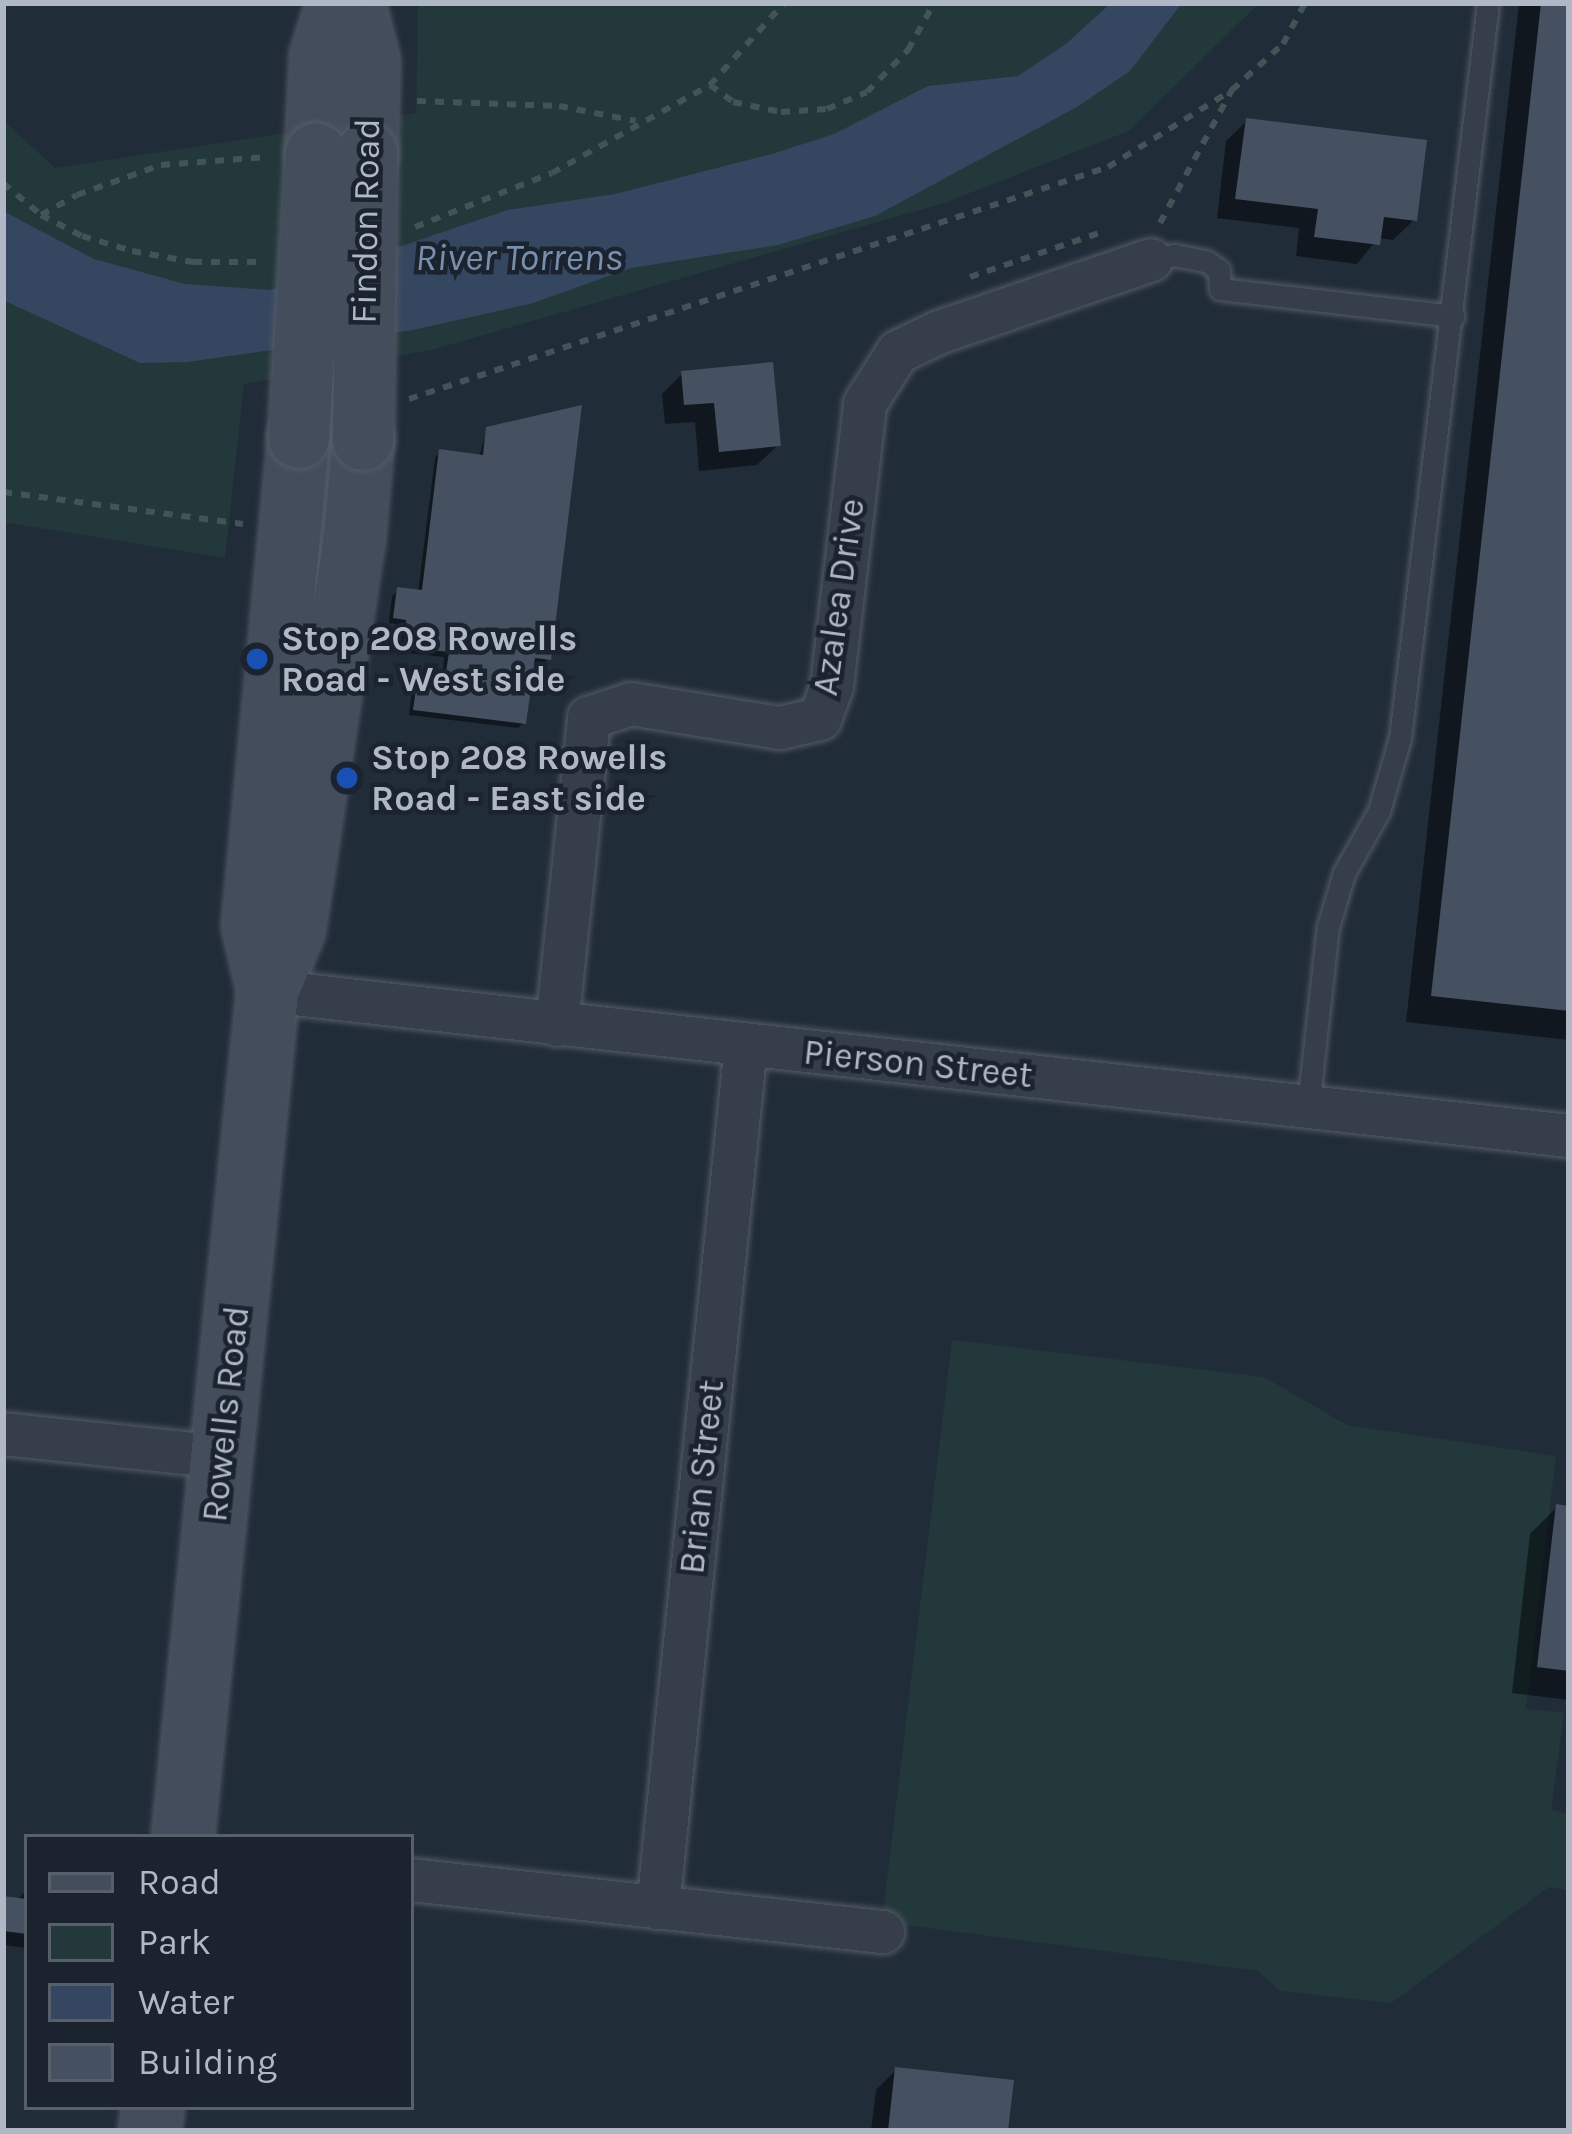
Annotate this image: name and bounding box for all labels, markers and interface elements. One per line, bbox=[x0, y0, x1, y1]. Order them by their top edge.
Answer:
street label: Findon Road bbox=[343, 118, 389, 324]
water label: River Torrens bbox=[415, 234, 623, 280]
street label: Azalea Drive bbox=[804, 496, 874, 698]
place label: Stop 208 Rowells Road - West side bbox=[281, 616, 577, 701]
marker: Stop 208 Rowells Road - West side bbox=[244, 646, 270, 672]
place label: Stop 208 Rowells Road - East side bbox=[371, 735, 667, 820]
marker: Stop 208 Rowells Road - East side bbox=[334, 765, 360, 791]
street label: Pierson Street bbox=[801, 1031, 1035, 1097]
street label: Rowells Road bbox=[193, 1304, 259, 1524]
street label: Brian Street bbox=[670, 1378, 734, 1576]
legend bbox=[24, 1834, 414, 2110]
text: Road bbox=[138, 1861, 221, 1903]
text: Park bbox=[138, 1921, 211, 1963]
text: Water bbox=[138, 1981, 234, 2023]
text: Building bbox=[138, 2041, 277, 2083]

